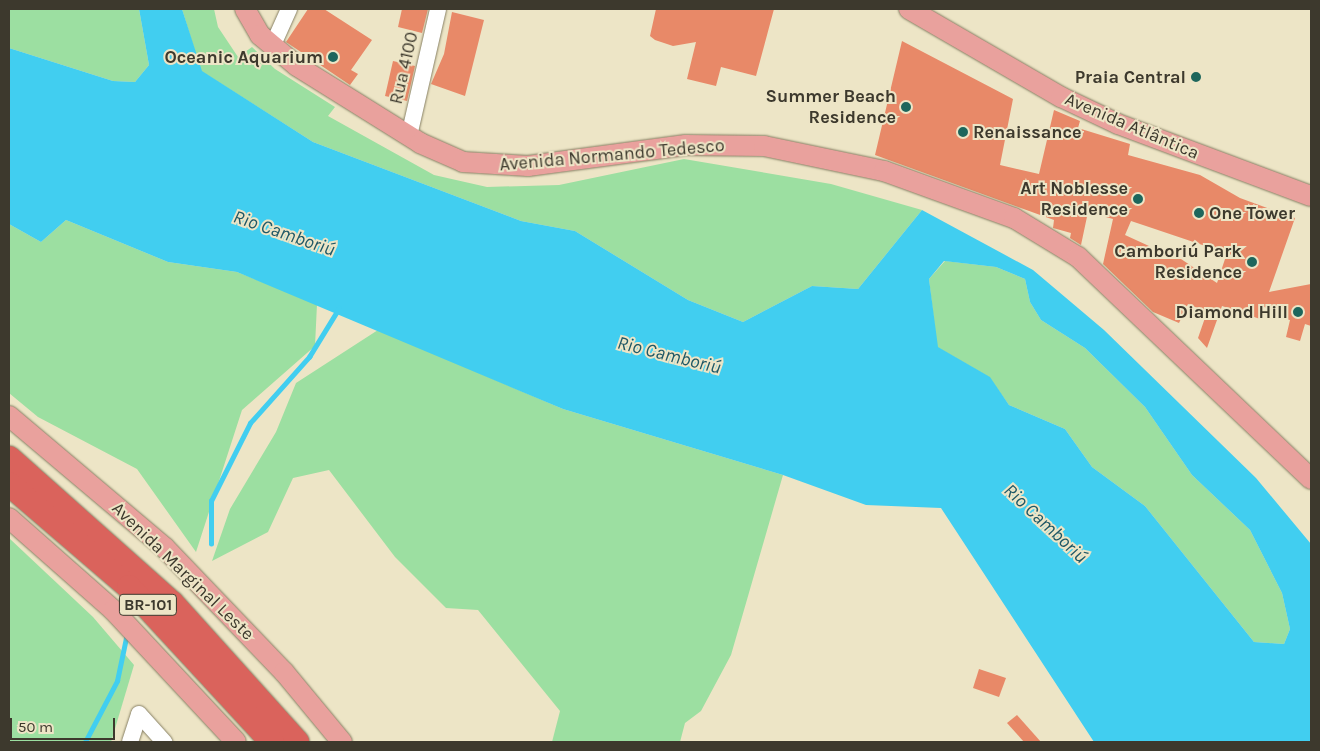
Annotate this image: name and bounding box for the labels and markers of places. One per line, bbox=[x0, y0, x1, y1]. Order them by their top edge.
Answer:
place label: Oceanic Aquarium bbox=[165, 46, 323, 68]
marker: Oceanic Aquarium bbox=[327, 51, 339, 63]
place label: Praia Central bbox=[1075, 66, 1186, 88]
marker: Praia Central bbox=[1190, 71, 1202, 83]
place label: Summer Beach Residence bbox=[765, 86, 896, 128]
marker: Summer Beach Residence bbox=[900, 101, 912, 113]
place label: Renaissance bbox=[973, 121, 1082, 143]
marker: Renaissance bbox=[957, 126, 969, 138]
place label: Art Noblesse Residence bbox=[1020, 178, 1128, 220]
marker: Art Noblesse Residence bbox=[1132, 193, 1144, 205]
place label: One Tower bbox=[1209, 202, 1295, 224]
marker: One Tower bbox=[1193, 207, 1205, 219]
place label: Camboriú Park Residence bbox=[1114, 241, 1242, 284]
marker: Camboriú Park Residence bbox=[1246, 256, 1258, 268]
place label: Diamond Hill bbox=[1176, 301, 1288, 323]
marker: Diamond Hill bbox=[1292, 306, 1304, 318]

